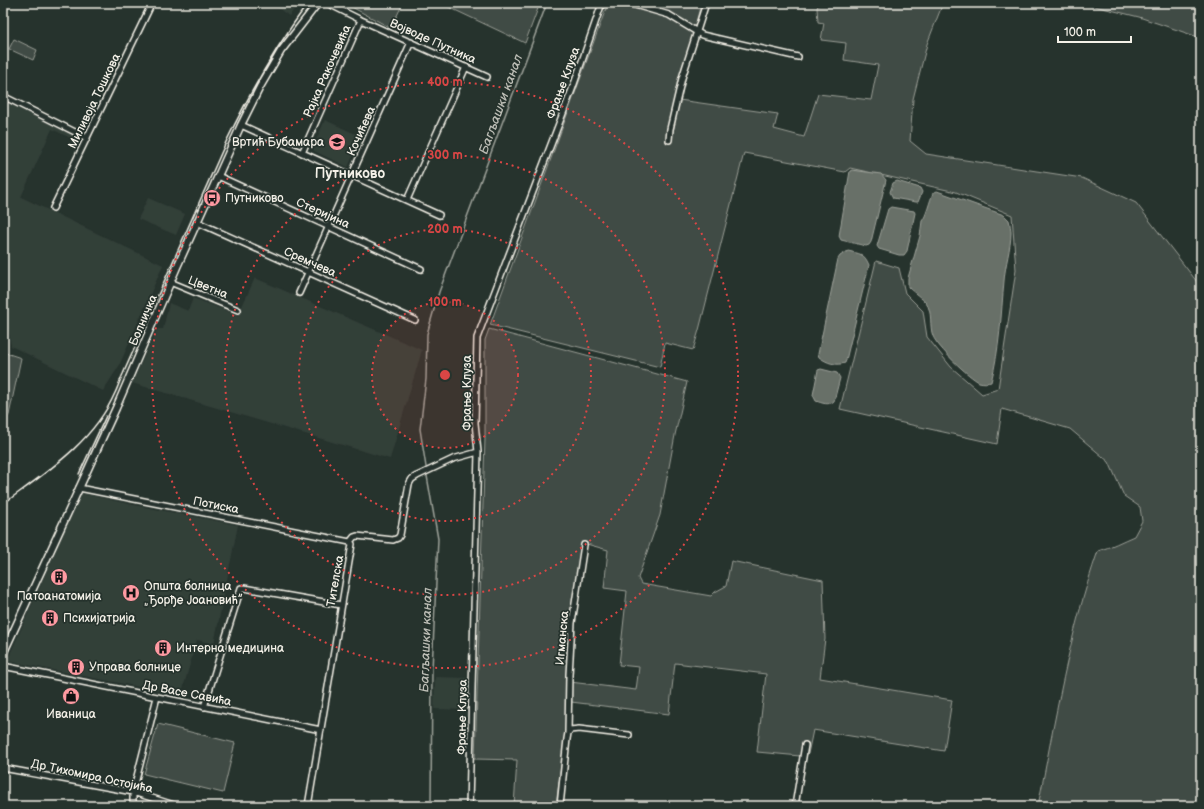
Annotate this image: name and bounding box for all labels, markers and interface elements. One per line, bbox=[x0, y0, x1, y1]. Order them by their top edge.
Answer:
street label: Војводе Путника bbox=[387, 16, 478, 67]
scale bar bbox=[1058, 18, 1131, 44]
street label: Рајка Ракочевића bbox=[300, 22, 355, 120]
text: 100 m bbox=[1064, 25, 1096, 40]
street label: Фрање Клуза bbox=[544, 45, 583, 121]
street label: Миливоја Тошкова bbox=[65, 51, 124, 151]
water label: Багљашки канал bbox=[475, 52, 527, 156]
text: 400 m bbox=[427, 75, 463, 90]
street label: Кочићева bbox=[344, 104, 379, 158]
school or university icon: Вртић Бубамара bbox=[327, 132, 347, 152]
place label: Вртић Бубамара bbox=[232, 135, 324, 150]
text: 300 m bbox=[427, 148, 463, 163]
district label: Путниково bbox=[315, 165, 386, 182]
bus stop icon: Путниково bbox=[202, 188, 222, 208]
place label: Путниково bbox=[225, 191, 284, 206]
street label: Стеријина bbox=[294, 195, 352, 232]
text: 200 m bbox=[427, 222, 463, 237]
street label: Сремчева bbox=[281, 244, 338, 281]
street label: Цветна bbox=[186, 273, 230, 302]
street label: Болничка bbox=[126, 292, 161, 348]
text: 100 m bbox=[428, 295, 462, 310]
street label: Фрање Клуза bbox=[460, 355, 475, 431]
centre of rings bbox=[438, 368, 452, 382]
street label: Потиска bbox=[192, 494, 240, 517]
street label: Тителска bbox=[324, 554, 347, 608]
building icon: Патоанатомија bbox=[49, 567, 69, 587]
place label: Општа болница „Ђорђе Јоановић” bbox=[144, 579, 243, 608]
hospital icon: Општа болница „Ђорђе Јоановић” bbox=[121, 583, 141, 603]
water label: Багљашки канал bbox=[416, 587, 436, 693]
place label: Патоанатомија bbox=[17, 589, 101, 604]
building icon: Психијатрија bbox=[40, 608, 60, 628]
street label: Игманска bbox=[553, 610, 572, 666]
place label: Психијатрија bbox=[63, 611, 135, 626]
building icon: Интерна медицина bbox=[153, 638, 173, 658]
place label: Интерна медицина bbox=[176, 641, 284, 656]
building icon: Управа болнице bbox=[66, 657, 86, 677]
place label: Управа болнице bbox=[89, 660, 181, 675]
street label: Др Васе Савића bbox=[141, 678, 233, 709]
street label: Фрање Клуза bbox=[454, 679, 471, 755]
shop icon: Иваница bbox=[61, 686, 81, 706]
place label: Иваница bbox=[46, 707, 96, 722]
street label: Др Тихомира Остојића bbox=[30, 756, 154, 797]

